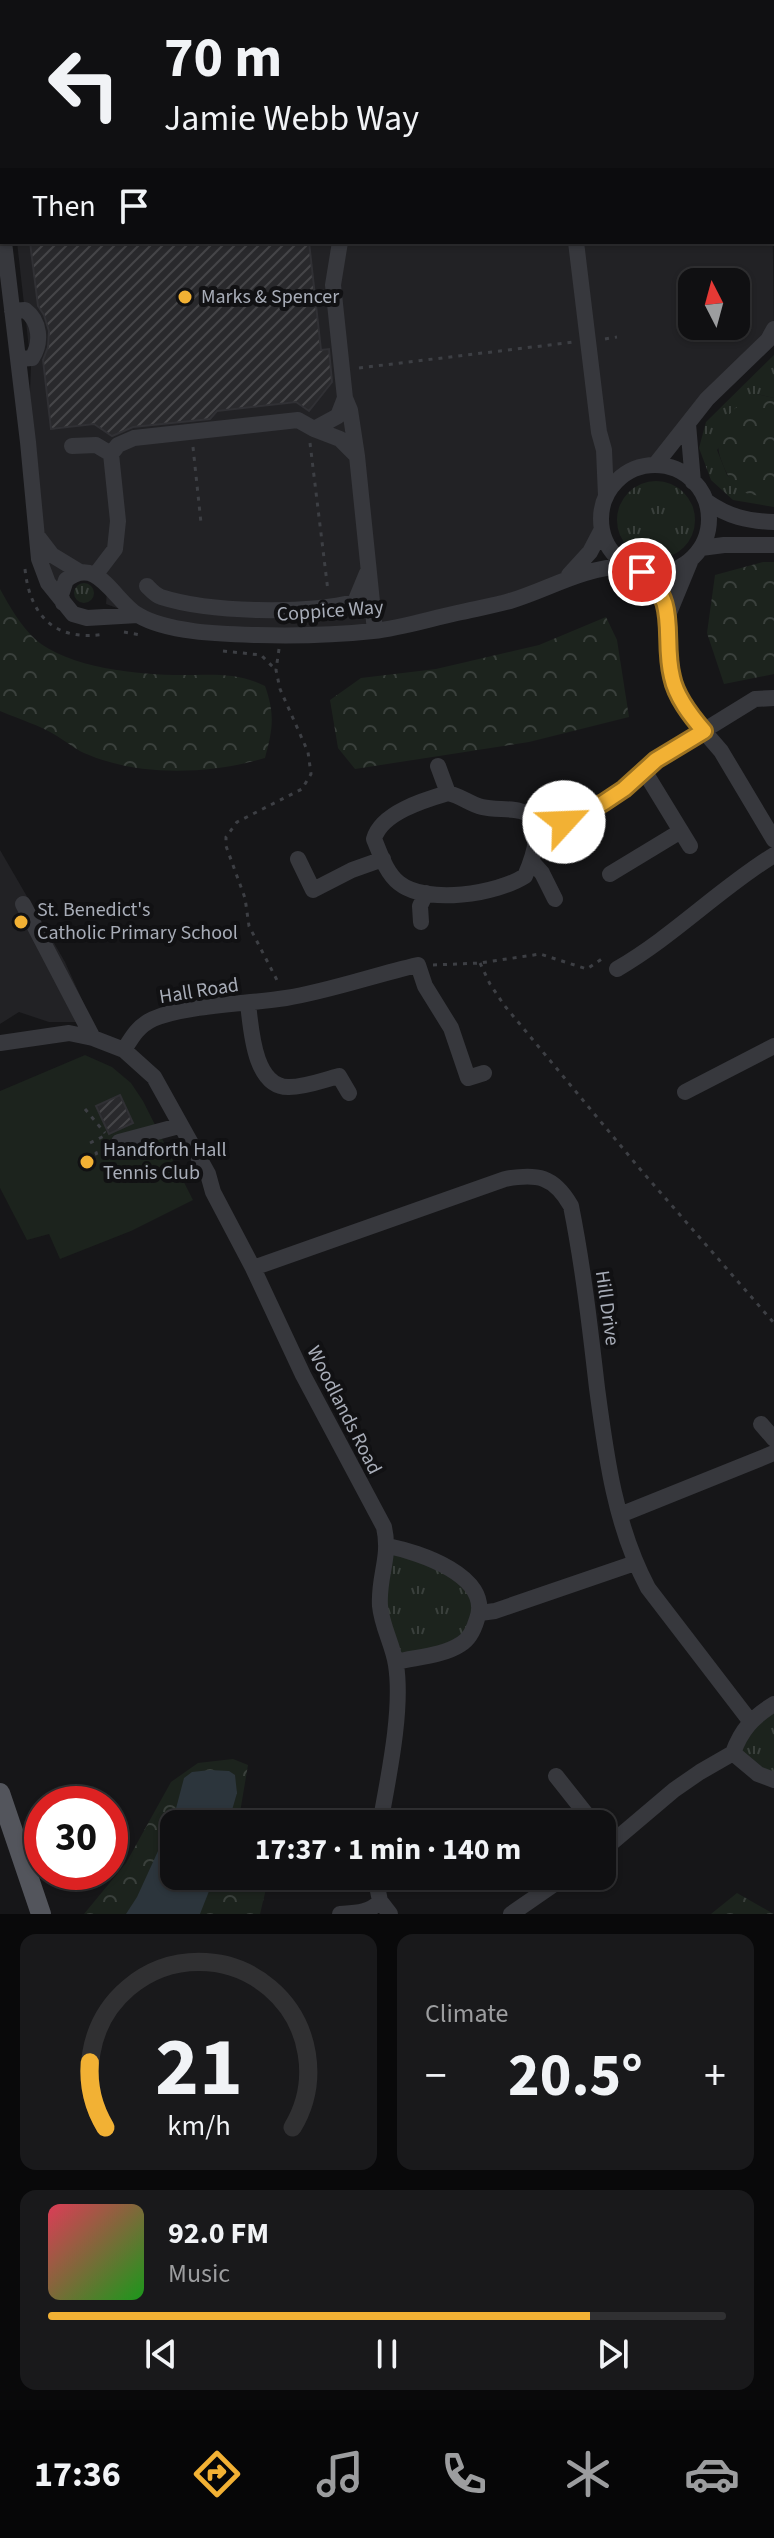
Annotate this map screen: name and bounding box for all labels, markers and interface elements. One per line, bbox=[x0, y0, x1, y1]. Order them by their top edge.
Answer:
text: 70 m bbox=[164, 19, 282, 98]
icon: left bbox=[32, 32, 136, 136]
text: Jamie Webb Way bbox=[164, 93, 419, 144]
icon: arrive bbox=[112, 184, 156, 228]
text: Then bbox=[32, 185, 96, 228]
north arrow bbox=[678, 268, 750, 340]
map controls bbox=[678, 268, 750, 340]
place label: Marks & Spencer bbox=[201, 283, 339, 311]
marker: Marks & Spencer bbox=[176, 288, 194, 306]
pin bbox=[608, 538, 676, 606]
icon: arrive bbox=[620, 550, 664, 594]
street label: Coppice Way bbox=[276, 593, 385, 629]
position arrow bbox=[522, 780, 606, 864]
place label: St. Benedict's Catholic Primary School bbox=[37, 896, 238, 947]
marker: St. Benedict's Catholic Primary School bbox=[12, 913, 30, 931]
street label: Hall Road bbox=[157, 971, 241, 1011]
place label: Handforth Hall Tennis Club bbox=[103, 1136, 227, 1187]
marker: Handforth Hall Tennis Club bbox=[78, 1153, 96, 1171]
street label: Hill Drive bbox=[588, 1269, 626, 1347]
street label: Woodlands Road bbox=[300, 1341, 388, 1479]
speed limit sign: 30 bbox=[24, 1786, 128, 1890]
text: 17:37 · 1 min · 140 m bbox=[255, 1828, 521, 1871]
text: Climate bbox=[425, 1995, 509, 2032]
text: 21 bbox=[155, 2009, 242, 2127]
text: 20.5° bbox=[508, 2034, 643, 2119]
text: − bbox=[425, 2045, 447, 2108]
text: + bbox=[704, 2045, 726, 2108]
text: km/h bbox=[167, 2106, 230, 2146]
text: 92.0 FM bbox=[168, 2212, 269, 2255]
text: Music bbox=[168, 2255, 230, 2292]
icon: previous bbox=[139, 2332, 183, 2376]
icon: pause bbox=[365, 2332, 409, 2376]
icon: next bbox=[591, 2332, 635, 2376]
icon: directions bbox=[189, 2446, 245, 2502]
icon: music bbox=[312, 2446, 368, 2502]
icon: phone bbox=[436, 2446, 492, 2502]
icon: climate bbox=[560, 2446, 616, 2502]
icon: car bbox=[684, 2446, 740, 2502]
text: 17:36 bbox=[34, 2449, 121, 2500]

